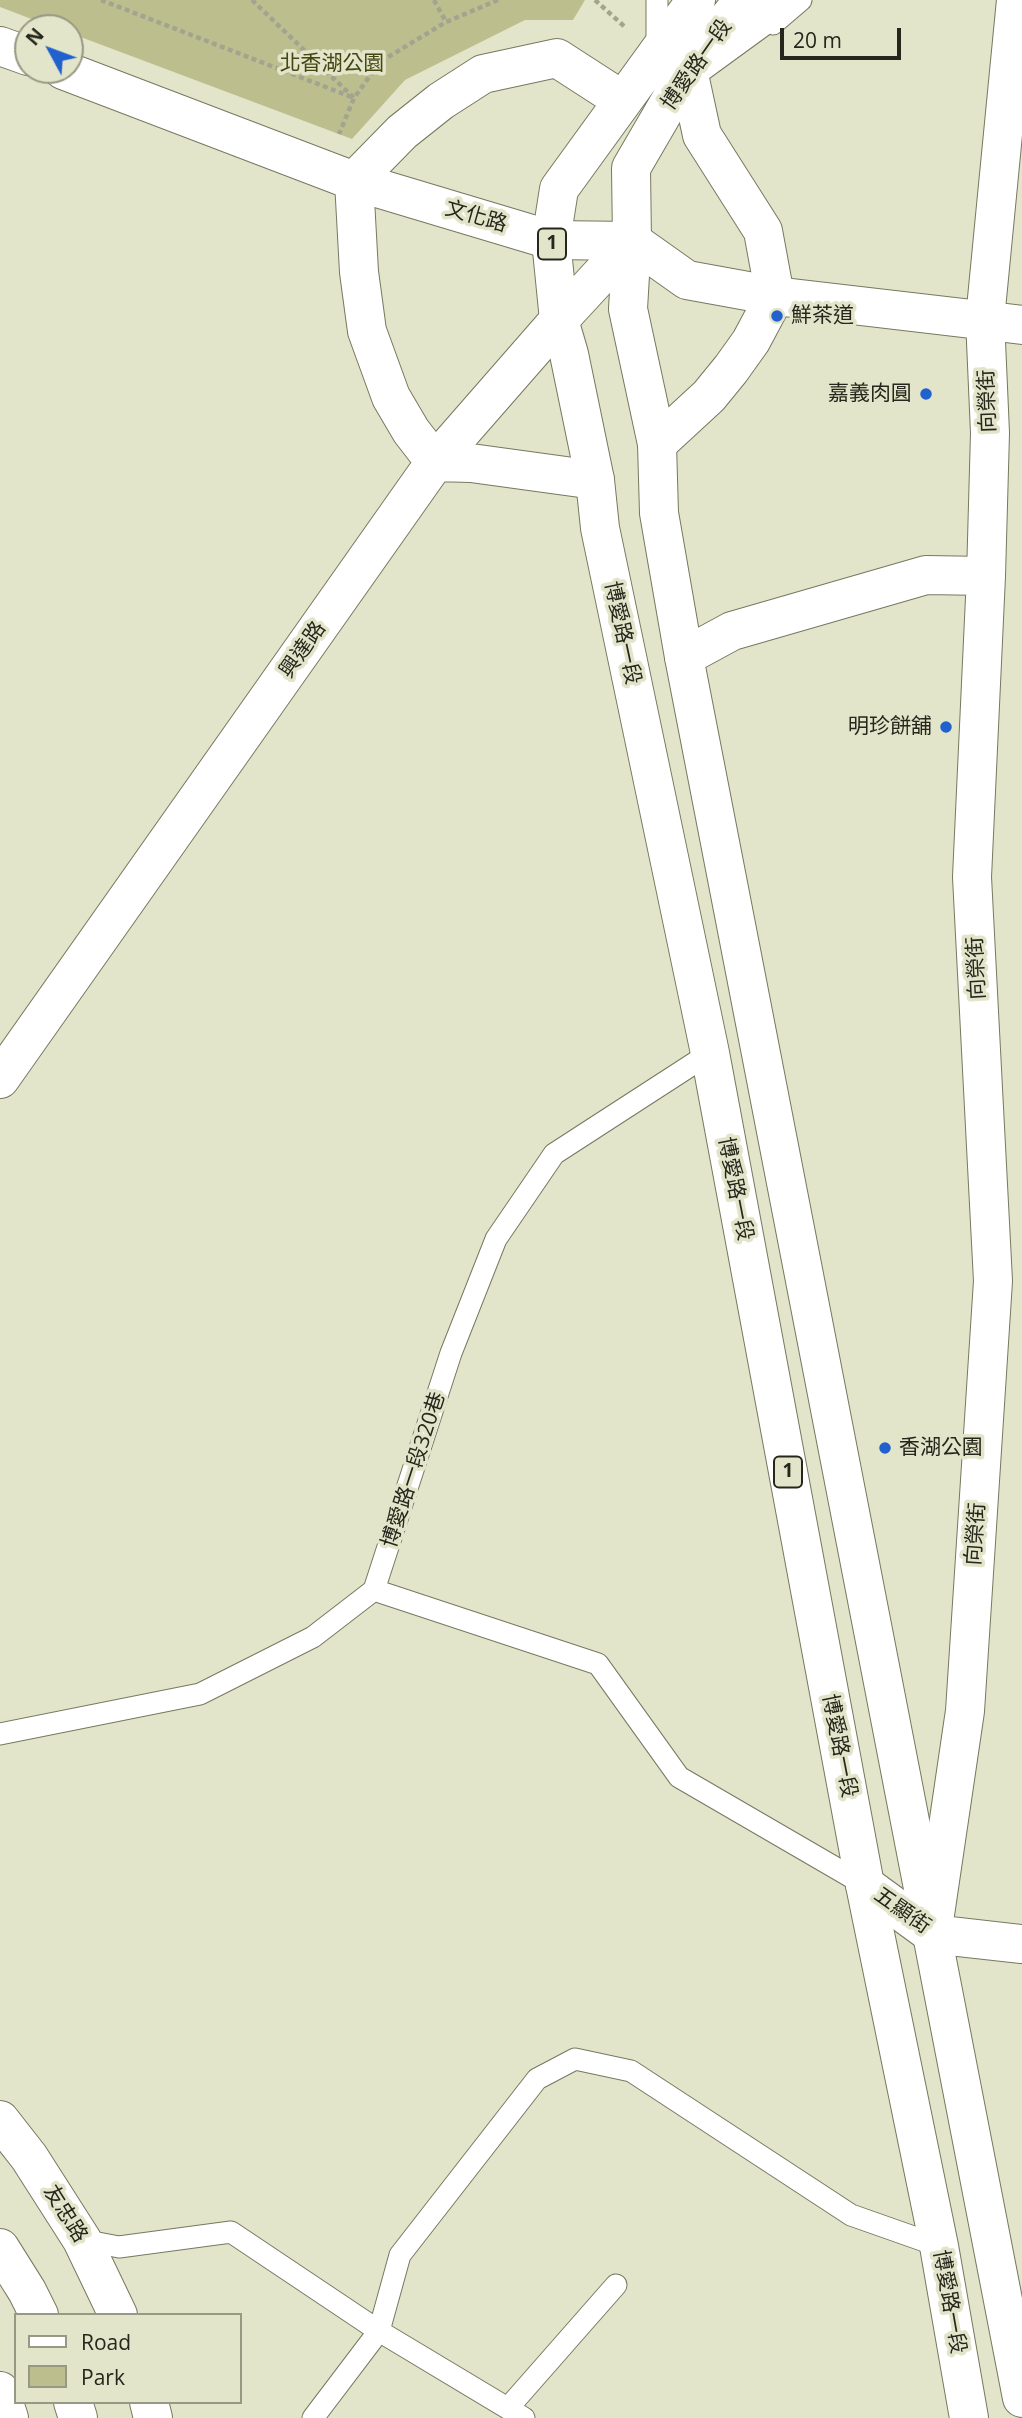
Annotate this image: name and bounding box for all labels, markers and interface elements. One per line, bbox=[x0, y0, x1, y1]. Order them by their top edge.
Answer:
north arrow bbox=[14, 14, 84, 84]
scale bar bbox=[784, 14, 905, 58]
street label: 博愛路一段 bbox=[657, 15, 737, 115]
text: N bbox=[20, 22, 50, 51]
text: 20 m bbox=[793, 26, 842, 54]
park label: 北香湖公園 bbox=[280, 51, 384, 77]
street label: 文化路 bbox=[442, 196, 510, 238]
road number: 1 bbox=[538, 228, 566, 260]
place label: 鮮茶道 bbox=[791, 303, 854, 329]
marker: 鮮茶道 bbox=[769, 308, 785, 324]
street label: 向榮街 bbox=[974, 369, 1002, 433]
place label: 嘉義肉圓 bbox=[828, 381, 912, 407]
marker: 嘉義肉圓 bbox=[918, 386, 934, 402]
street label: 博愛路一段 bbox=[599, 579, 645, 687]
street label: 興達路 bbox=[275, 617, 331, 683]
place label: 明珍餅舖 bbox=[848, 714, 932, 740]
marker: 明珍餅舖 bbox=[938, 719, 954, 735]
street label: 向榮街 bbox=[963, 936, 991, 1000]
street label: 博愛路一段 bbox=[713, 1135, 757, 1243]
street label: 博愛路一段320巷 bbox=[377, 1389, 451, 1551]
place label: 香湖公園 bbox=[899, 1435, 983, 1461]
marker: 香湖公園 bbox=[877, 1440, 893, 1456]
road number: 1 bbox=[774, 1456, 802, 1488]
street label: 向榮街 bbox=[961, 1502, 991, 1566]
street label: 博愛路一段 bbox=[817, 1692, 861, 1800]
street label: 五顯街 bbox=[869, 1883, 935, 1939]
street label: 友忠路 bbox=[38, 2181, 92, 2247]
street label: 博愛路一段 bbox=[927, 2248, 971, 2356]
legend bbox=[14, 2313, 242, 2404]
text: Road bbox=[81, 2328, 131, 2356]
text: Park bbox=[81, 2363, 125, 2391]

